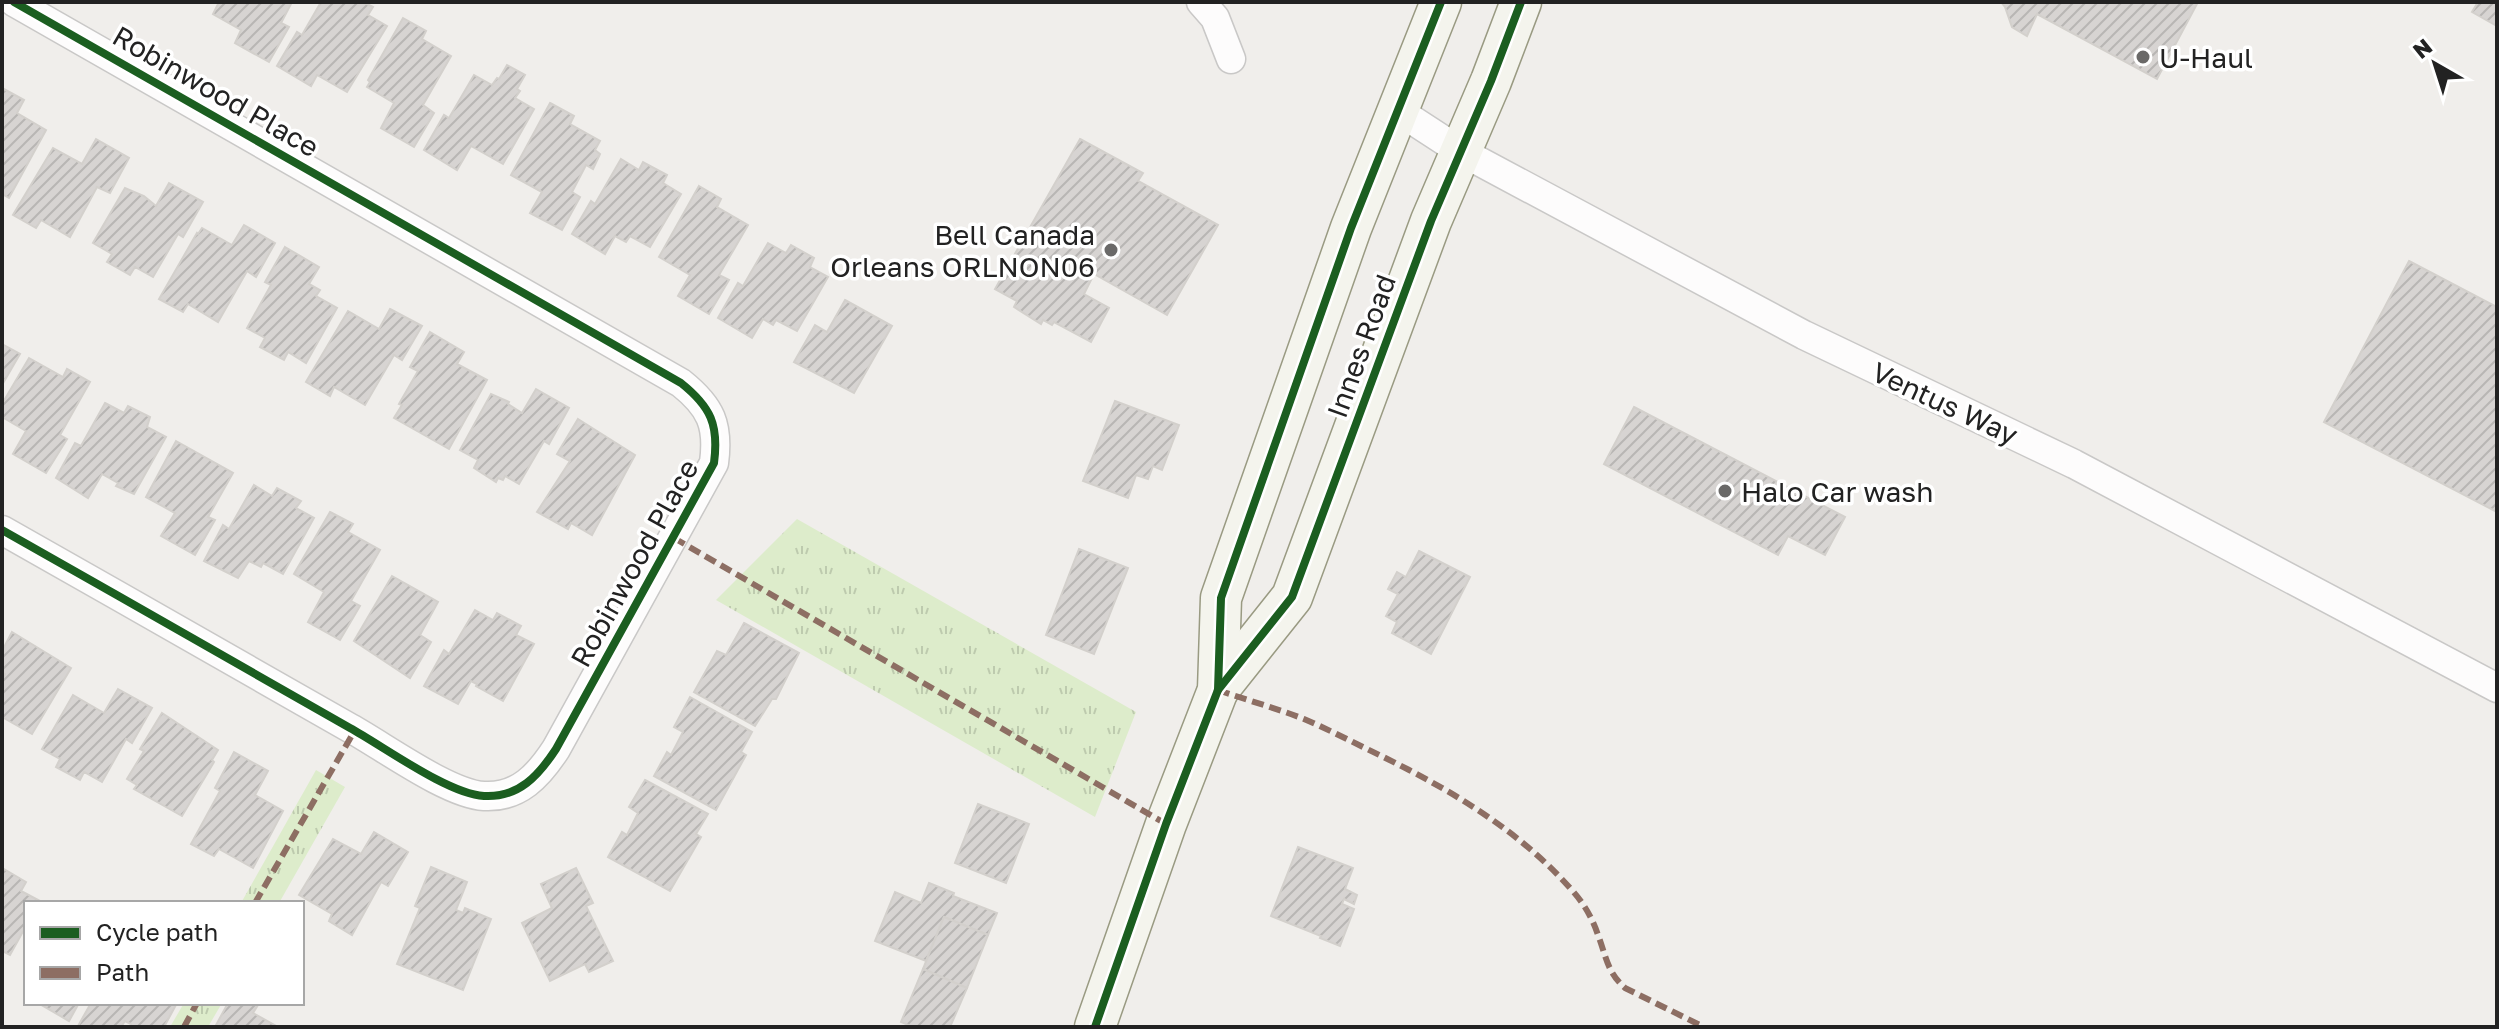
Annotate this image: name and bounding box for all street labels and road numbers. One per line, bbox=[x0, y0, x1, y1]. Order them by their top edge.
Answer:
street label: Robinwood Place bbox=[107, 19, 325, 163]
street label: Innes Road bbox=[1320, 270, 1402, 422]
street label: Ventus Way bbox=[1867, 355, 2023, 451]
street label: Robinwood Place bbox=[563, 454, 705, 672]

